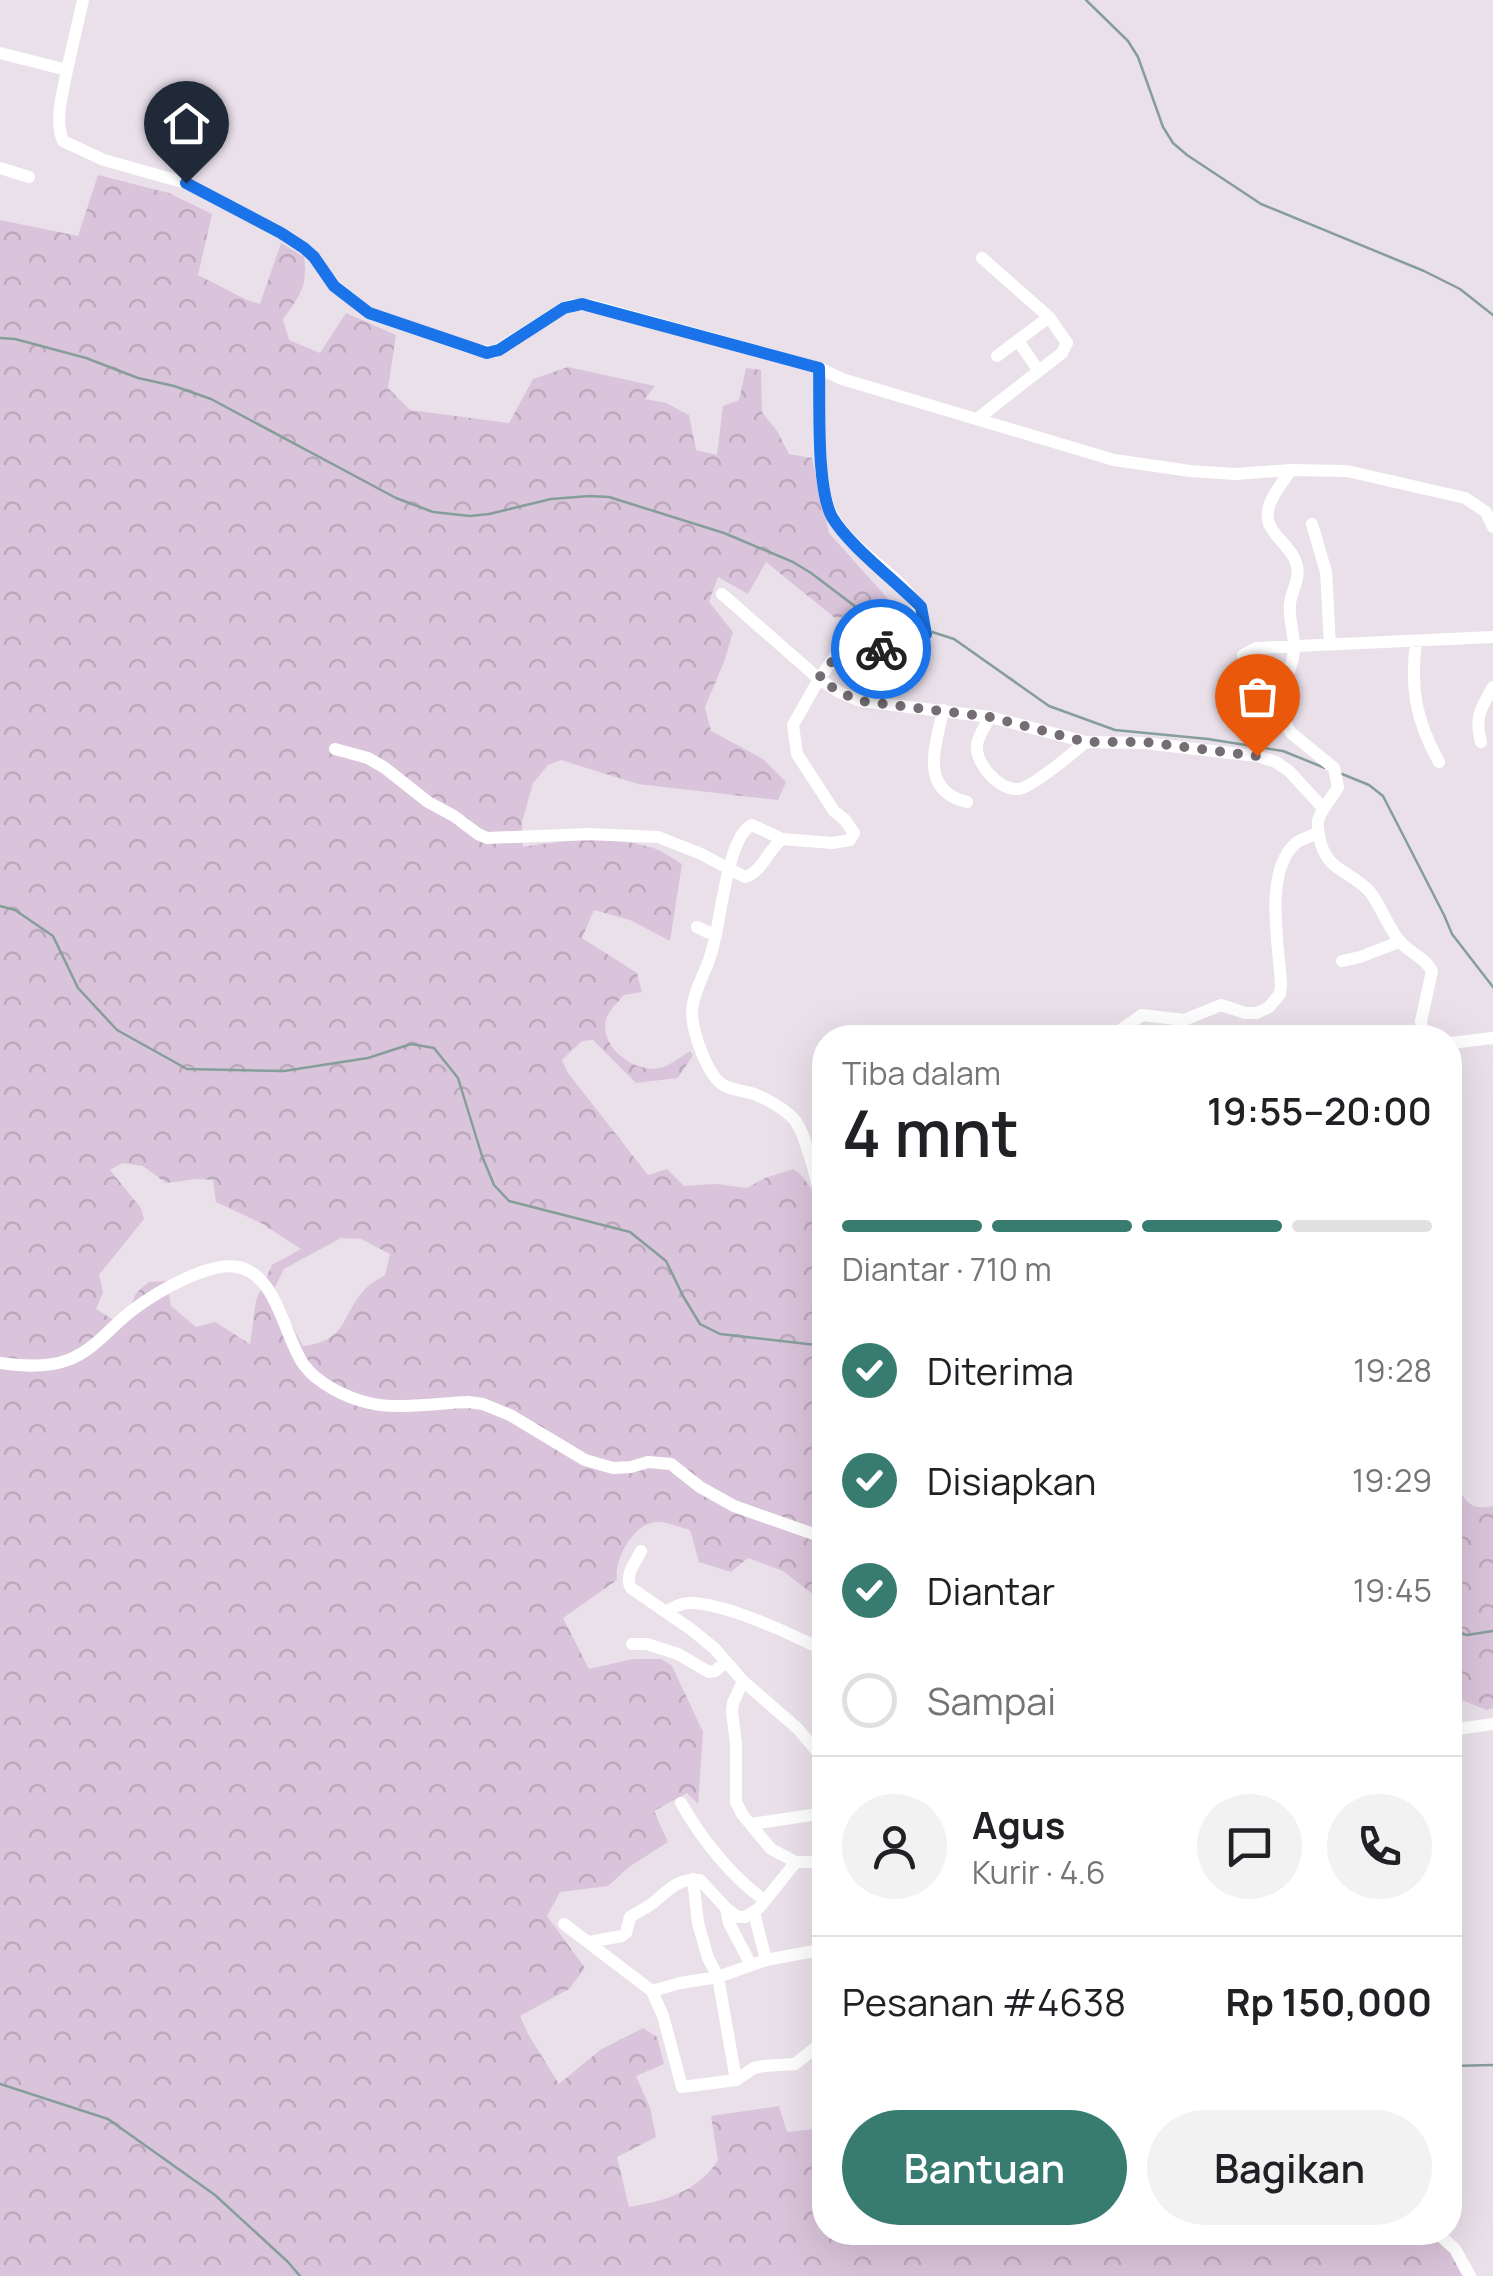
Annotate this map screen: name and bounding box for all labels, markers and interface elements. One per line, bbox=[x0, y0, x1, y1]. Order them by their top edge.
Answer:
pin bbox=[144, 81, 229, 184]
icon: home bbox=[159, 96, 214, 151]
courier bbox=[831, 599, 931, 699]
icon: bike bbox=[854, 622, 909, 677]
pin bbox=[1215, 654, 1300, 757]
icon: bag bbox=[1230, 669, 1285, 724]
text: Tiba dalam bbox=[842, 1051, 1001, 1095]
text: 19:55–20:00 bbox=[1207, 1084, 1432, 1136]
text: 4 mnt bbox=[842, 1088, 1019, 1177]
text: Diantar · 710 m bbox=[842, 1247, 1052, 1291]
icon: check bbox=[842, 1343, 897, 1398]
text: Diterima bbox=[927, 1344, 1074, 1396]
text: 19:28 bbox=[1353, 1348, 1432, 1392]
icon: check bbox=[842, 1453, 897, 1508]
text: Disiapkan bbox=[927, 1454, 1096, 1506]
text: 19:29 bbox=[1352, 1458, 1432, 1502]
icon: check bbox=[842, 1563, 897, 1618]
text: Diantar bbox=[927, 1564, 1055, 1616]
text: 19:45 bbox=[1353, 1568, 1432, 1612]
text: Sampai bbox=[927, 1674, 1056, 1726]
button: person bbox=[842, 1794, 947, 1899]
button: chat bbox=[1197, 1794, 1302, 1899]
button: phone bbox=[1327, 1794, 1432, 1899]
text: Agus bbox=[972, 1798, 1065, 1850]
text: Kurir · 4.6 bbox=[972, 1850, 1106, 1894]
text: Pesanan #4638 bbox=[842, 1975, 1126, 2027]
text: Rp 150,000 bbox=[1225, 1975, 1432, 2027]
button: Bantuan bbox=[842, 2110, 1127, 2225]
button: Bagikan bbox=[1147, 2110, 1432, 2225]

